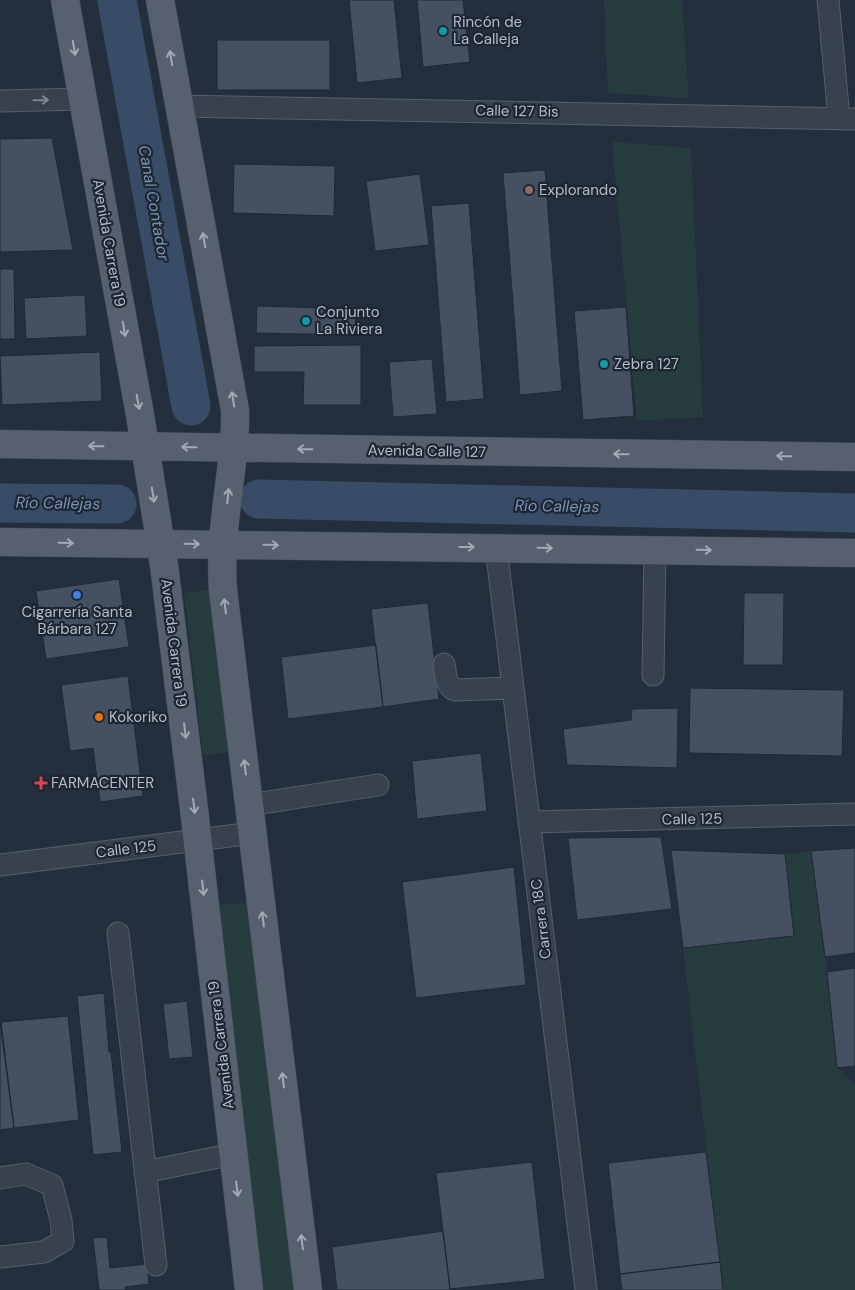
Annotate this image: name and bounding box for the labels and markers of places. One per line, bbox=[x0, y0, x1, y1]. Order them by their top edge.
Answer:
place label: Rincón de La Calleja bbox=[453, 12, 522, 49]
marker: Rincón de La Calleja bbox=[437, 25, 449, 37]
place label: Explorando bbox=[539, 180, 617, 200]
marker: Explorando bbox=[523, 184, 535, 196]
place label: Conjunto La Riviera bbox=[316, 302, 382, 339]
marker: Conjunto La Riviera bbox=[300, 315, 312, 327]
place label: Zebra 127 bbox=[614, 354, 679, 374]
marker: Zebra 127 bbox=[598, 358, 610, 370]
marker: Cigarrería Santa Bárbara 127 bbox=[71, 589, 83, 601]
place label: Cigarrería Santa Bárbara 127 bbox=[22, 602, 132, 639]
place label: Kokoriko bbox=[109, 707, 167, 727]
marker: Kokoriko bbox=[93, 711, 105, 723]
place label: FARMACENTER bbox=[51, 773, 154, 793]
marker: FARMACENTER bbox=[35, 777, 47, 789]

